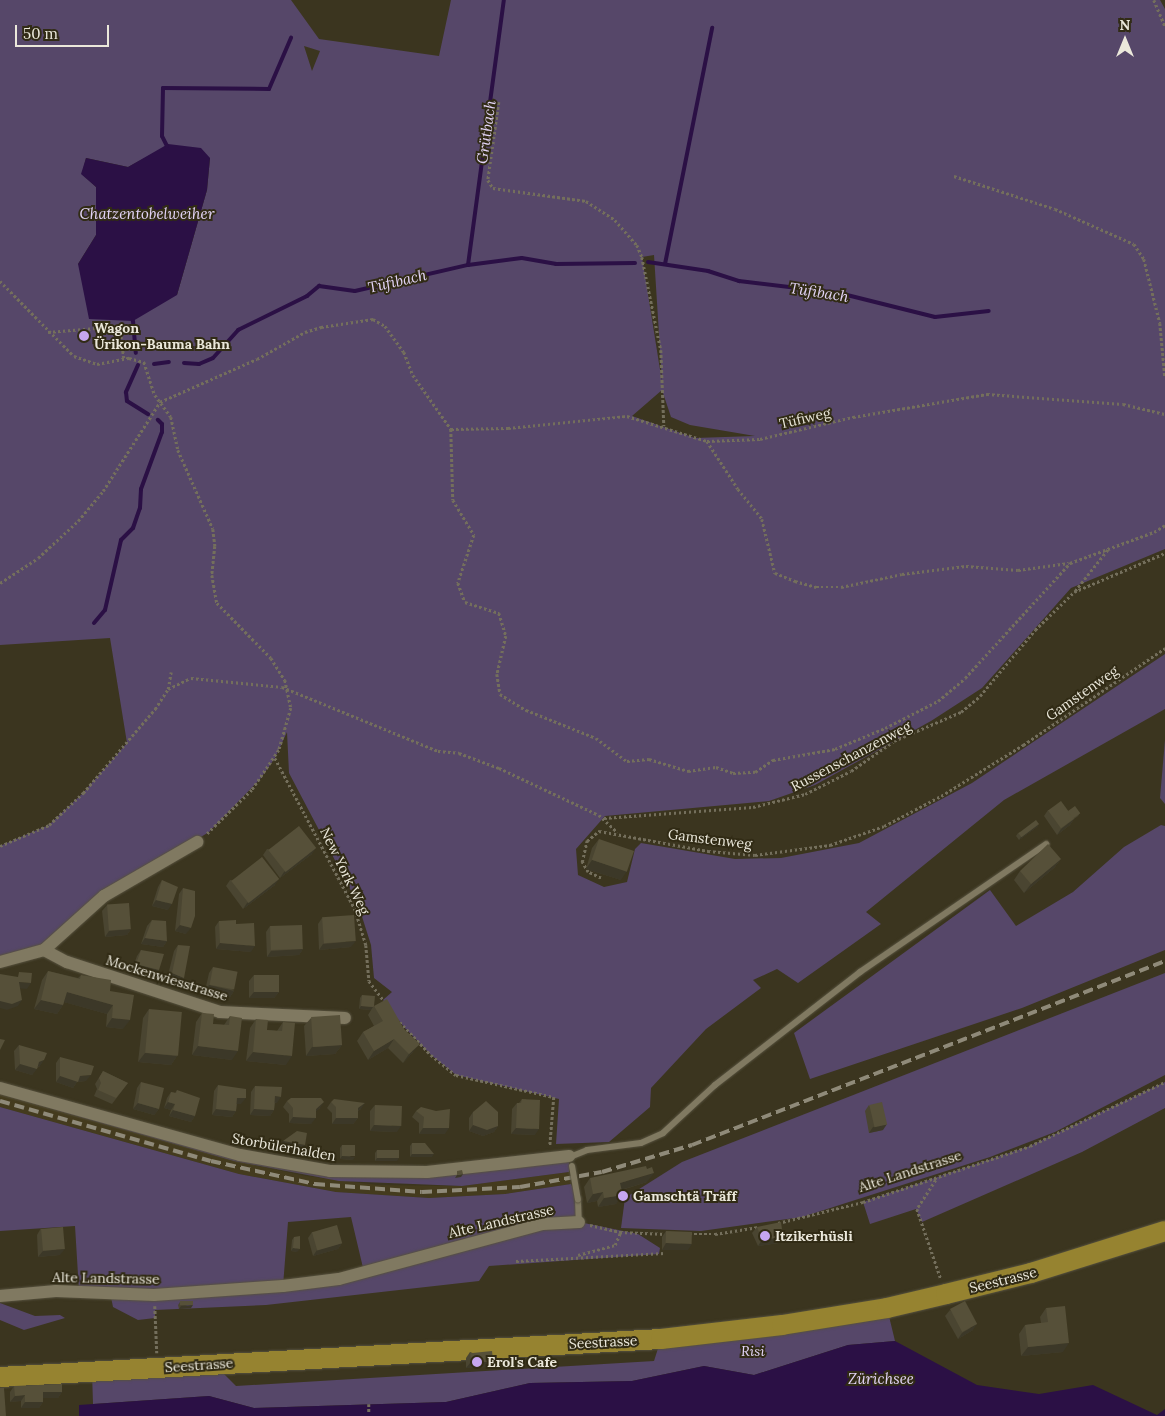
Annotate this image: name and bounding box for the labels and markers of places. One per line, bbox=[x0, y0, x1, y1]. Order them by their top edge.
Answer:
place label: Wagon Ürikon-Bauma Bahn bbox=[94, 320, 230, 352]
marker: Wagon Ürikon-Bauma Bahn bbox=[78, 330, 90, 342]
place label: Gamschtä Träff bbox=[633, 1188, 737, 1204]
marker: Gamschtä Träff bbox=[617, 1190, 629, 1202]
place label: Itzikerhüsli bbox=[775, 1228, 853, 1244]
marker: Itzikerhüsli bbox=[759, 1230, 771, 1242]
place label: Erol's Cafe bbox=[487, 1354, 557, 1370]
marker: Erol's Cafe bbox=[471, 1356, 483, 1368]

